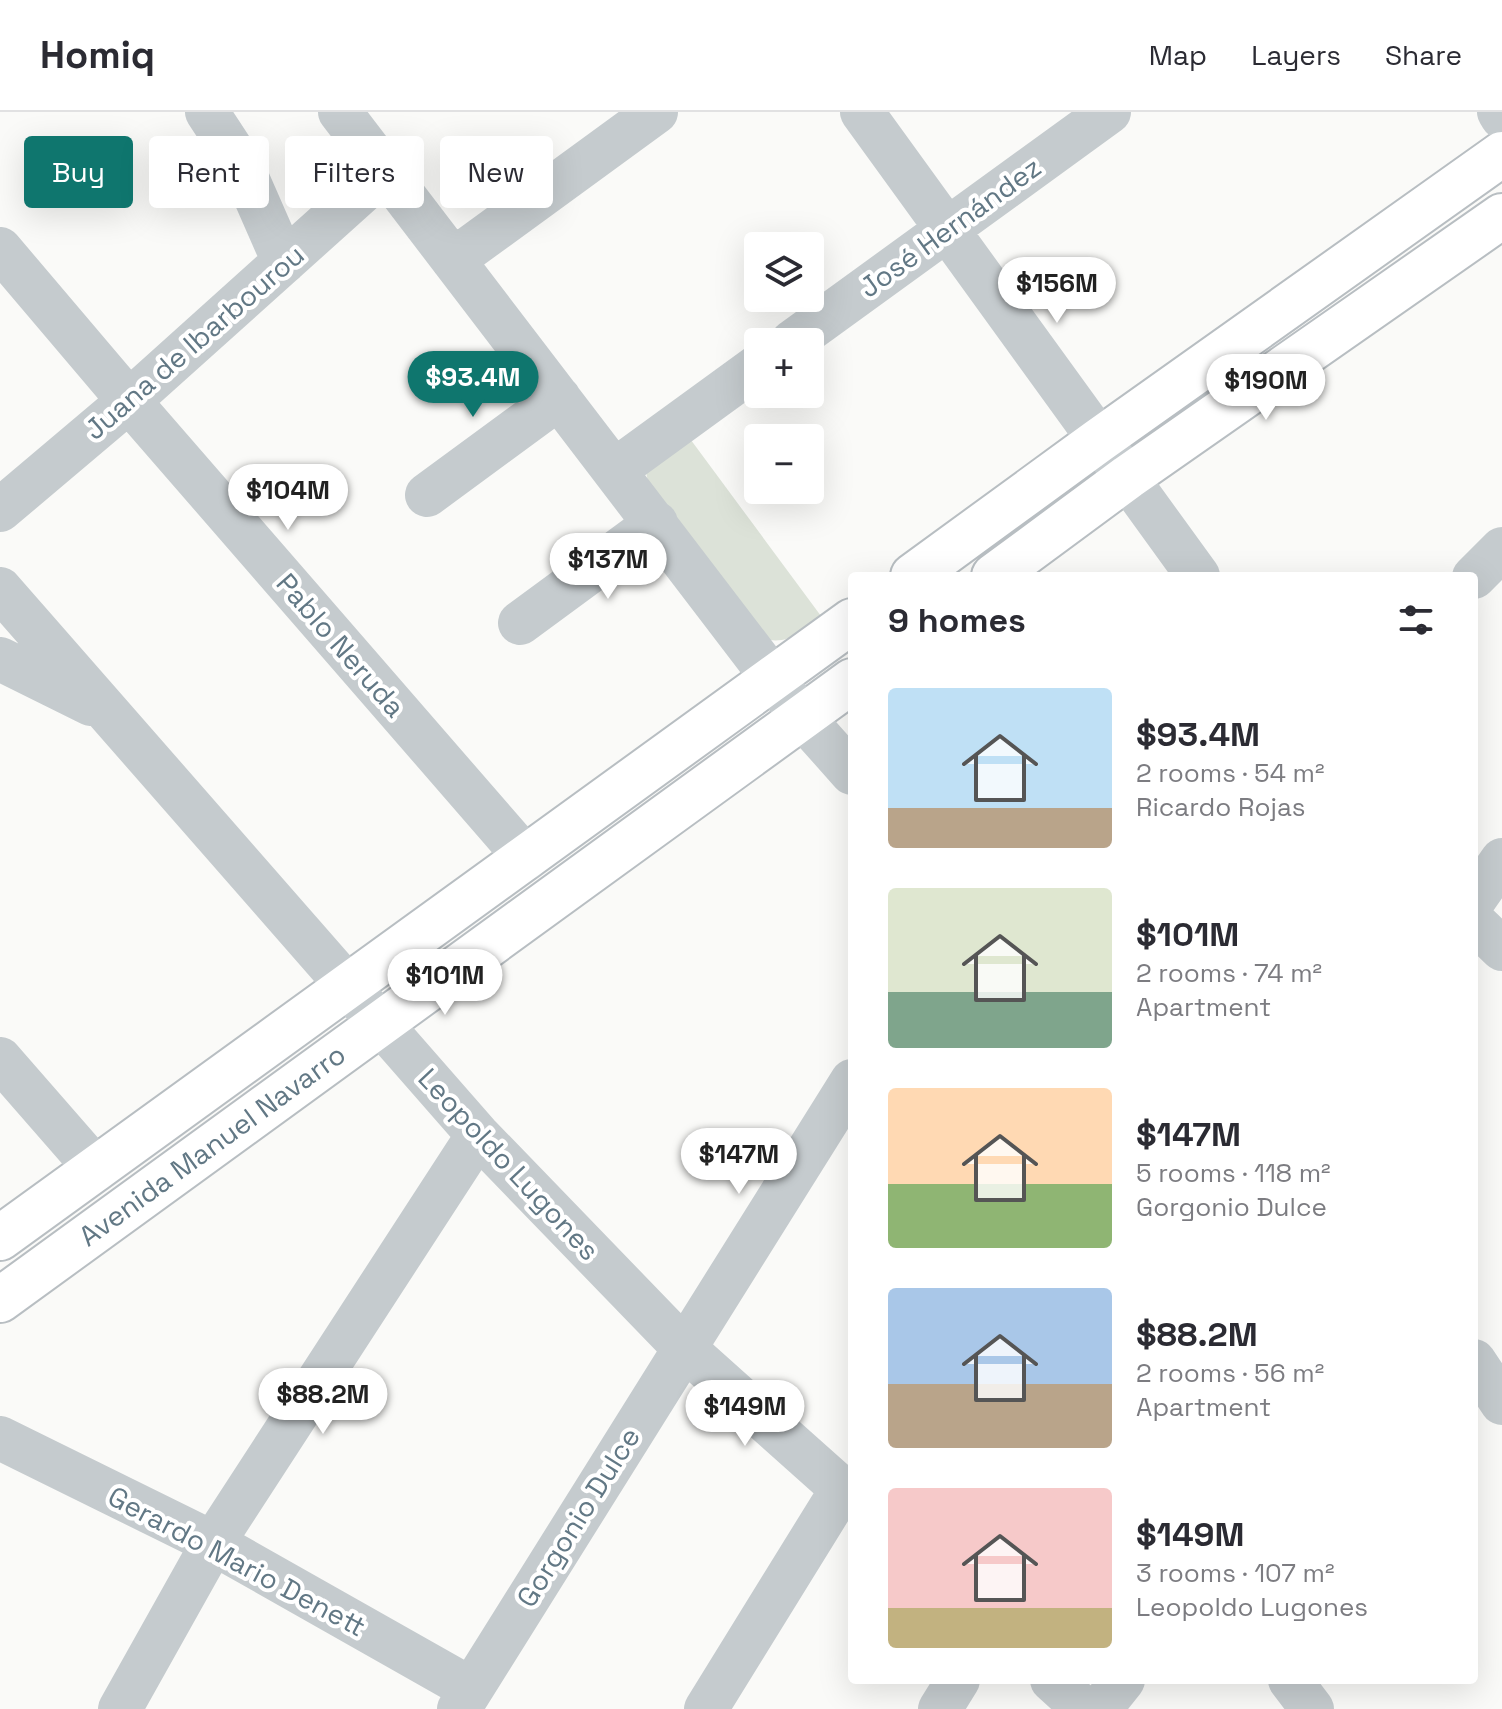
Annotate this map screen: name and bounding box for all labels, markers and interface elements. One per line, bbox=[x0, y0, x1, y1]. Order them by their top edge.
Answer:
text: Homiq bbox=[40, 31, 155, 79]
text: Map bbox=[1149, 37, 1207, 73]
text: Layers bbox=[1251, 37, 1341, 73]
text: Share bbox=[1385, 37, 1462, 73]
chip: Buy bbox=[24, 136, 133, 208]
chip: Rent bbox=[149, 136, 269, 208]
chip: Filters bbox=[285, 136, 424, 208]
chip: New bbox=[440, 136, 553, 208]
street label: José Hernández bbox=[852, 149, 1048, 305]
map controls bbox=[744, 232, 824, 504]
button: layers bbox=[744, 232, 824, 312]
street label: Juana de Ibarbourou bbox=[77, 237, 311, 447]
pin: $156M bbox=[1001, 257, 1113, 325]
text: $156M bbox=[1016, 266, 1098, 300]
button: + bbox=[744, 328, 824, 408]
pin: $93.4M bbox=[408, 351, 538, 419]
pin: $190M bbox=[1210, 354, 1322, 422]
text: $93.4M bbox=[426, 360, 520, 394]
text: $190M bbox=[1224, 363, 1308, 397]
button: − bbox=[744, 424, 824, 504]
pin: $104M bbox=[232, 464, 344, 532]
text: $104M bbox=[246, 473, 330, 507]
pin: $137M bbox=[552, 533, 664, 601]
text: $137M bbox=[568, 542, 648, 576]
street label: Pablo Neruda bbox=[269, 566, 413, 724]
icon: filters bbox=[1394, 598, 1438, 642]
text: 9 homes bbox=[888, 599, 1026, 642]
text: $93.4M bbox=[1136, 713, 1260, 756]
icon: home bbox=[952, 720, 1048, 816]
text: 2 rooms · 54 m² bbox=[1136, 756, 1325, 790]
text: Ricardo Rojas bbox=[1136, 790, 1306, 824]
text: $101M bbox=[1136, 913, 1239, 956]
icon: home bbox=[952, 920, 1048, 1016]
pin: $101M bbox=[389, 949, 501, 1017]
text: 2 rooms · 74 m² bbox=[1136, 956, 1322, 990]
text: $101M bbox=[405, 958, 485, 992]
text: Apartment bbox=[1136, 990, 1271, 1024]
street label: Avenida Manuel Navarro bbox=[71, 1036, 353, 1254]
street label: Leopoldo Lugones bbox=[411, 1060, 607, 1268]
text: $147M bbox=[1136, 1113, 1241, 1156]
icon: home bbox=[952, 1120, 1048, 1216]
pin: $147M bbox=[683, 1128, 795, 1196]
text: $147M bbox=[699, 1137, 779, 1171]
text: 5 rooms · 118 m² bbox=[1136, 1156, 1331, 1190]
text: Gorgonio Dulce bbox=[1136, 1190, 1327, 1224]
text: $88.2M bbox=[1136, 1313, 1258, 1356]
icon: home bbox=[952, 1320, 1048, 1416]
text: 2 rooms · 56 m² bbox=[1136, 1356, 1324, 1390]
pin: $88.2M bbox=[258, 1368, 388, 1436]
text: $88.2M bbox=[276, 1377, 370, 1411]
pin: $149M bbox=[689, 1380, 801, 1448]
text: $149M bbox=[703, 1389, 787, 1423]
text: Apartment bbox=[1136, 1390, 1271, 1424]
street label: Gorgonio Dulce bbox=[508, 1420, 648, 1614]
street label: Gerardo Mario Denett bbox=[102, 1478, 372, 1644]
text: $149M bbox=[1136, 1513, 1245, 1556]
icon: home bbox=[952, 1520, 1048, 1616]
text: 3 rooms · 107 m² bbox=[1136, 1556, 1334, 1590]
text: Leopoldo Lugones bbox=[1136, 1590, 1368, 1624]

